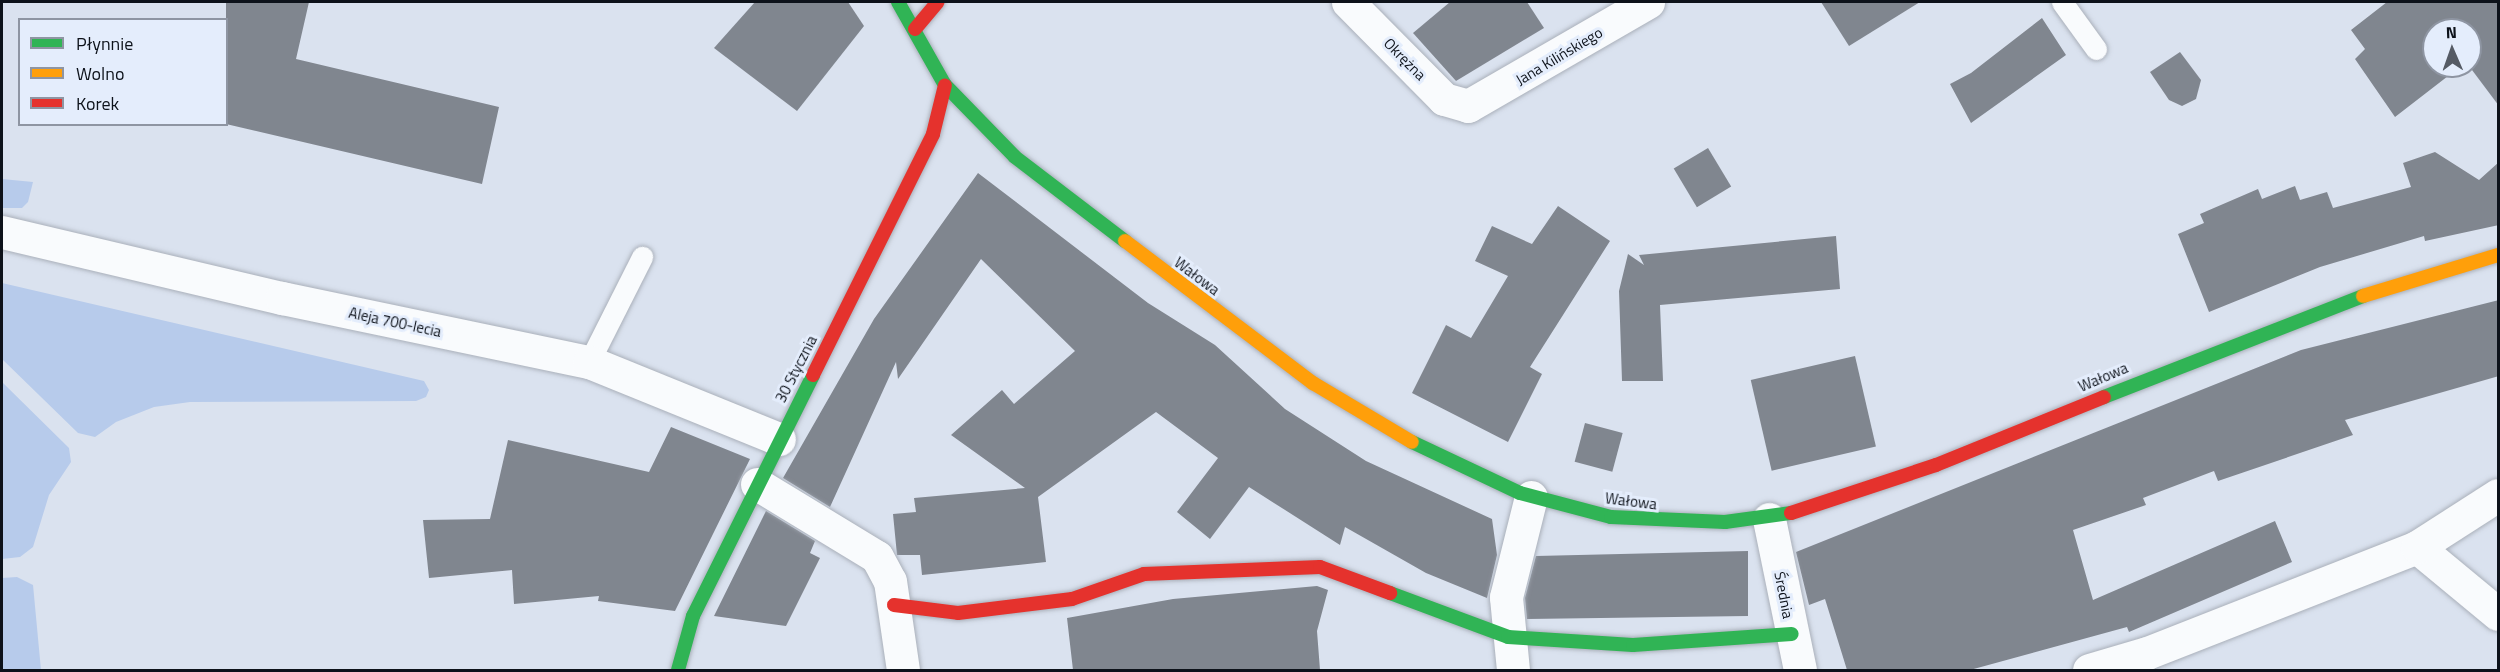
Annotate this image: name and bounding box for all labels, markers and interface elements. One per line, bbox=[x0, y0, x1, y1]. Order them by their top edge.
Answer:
legend bbox=[18, 18, 228, 126]
north arrow bbox=[2422, 18, 2482, 78]
text: N bbox=[2445, 20, 2457, 44]
street label: Jana Kilińskiego bbox=[1512, 23, 1606, 89]
text: Płynnie bbox=[76, 30, 133, 57]
street label: Okrężna bbox=[1380, 34, 1430, 84]
text: Wolno bbox=[76, 60, 124, 87]
text: Korek bbox=[76, 90, 119, 117]
street label: Wałowa bbox=[1171, 253, 1223, 299]
street label: Aleja 700-lecia bbox=[347, 303, 443, 341]
street label: 30 Stycznia bbox=[771, 333, 821, 405]
street label: Wałowa bbox=[2076, 359, 2130, 395]
street label: Wałowa bbox=[1604, 489, 1658, 513]
street label: Średnia bbox=[1771, 570, 1797, 620]

